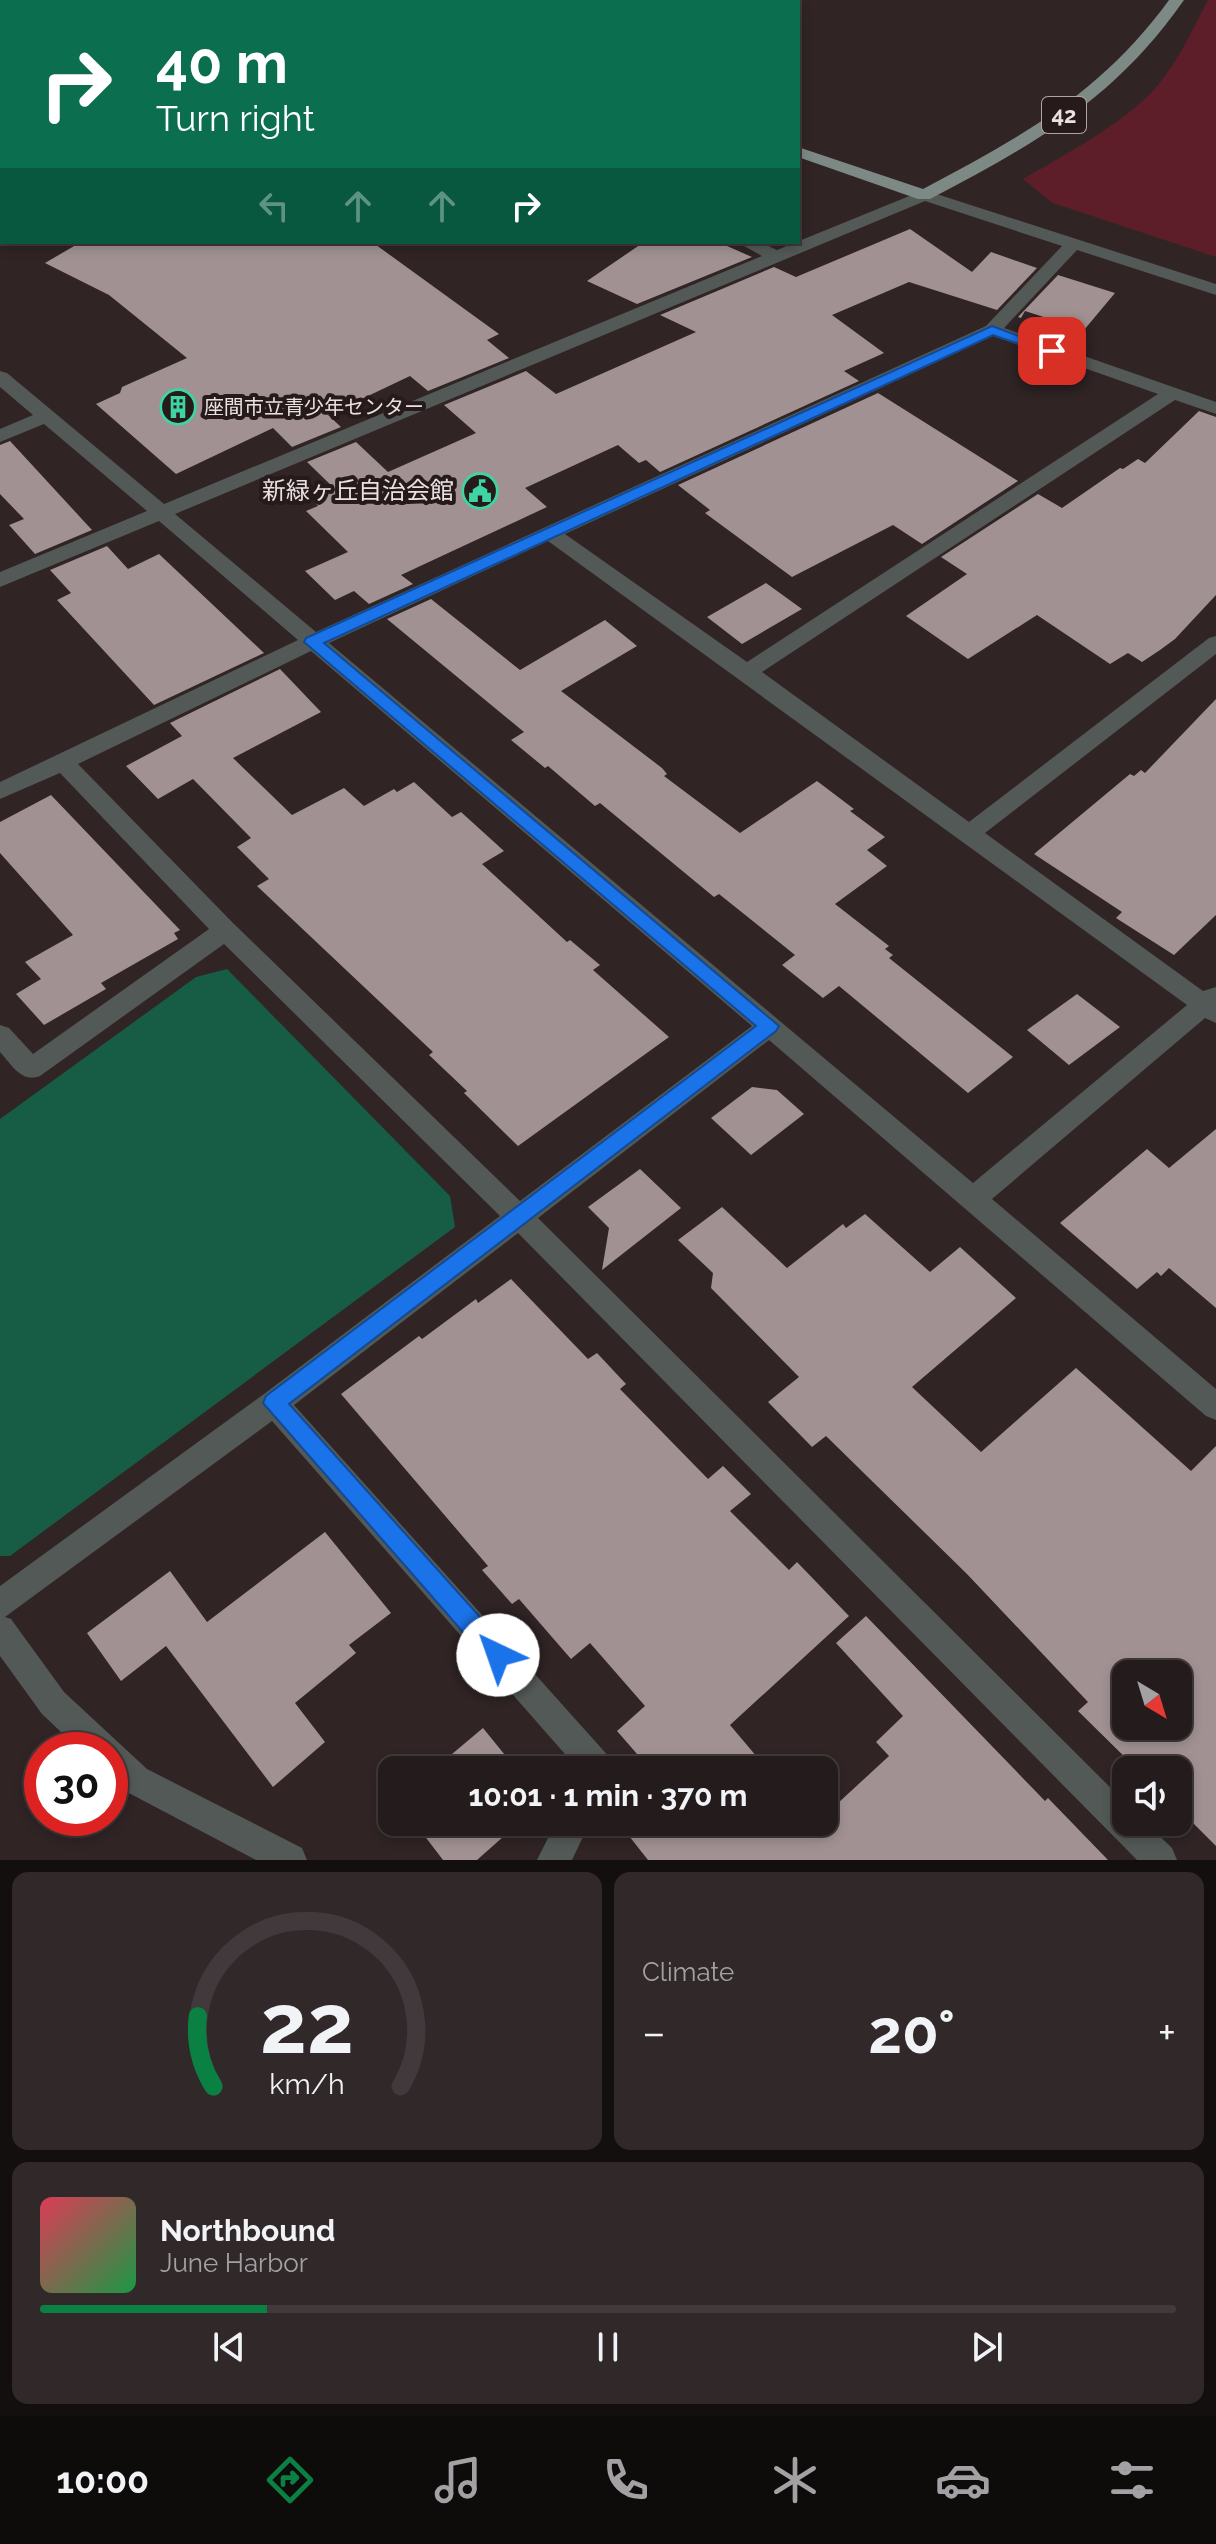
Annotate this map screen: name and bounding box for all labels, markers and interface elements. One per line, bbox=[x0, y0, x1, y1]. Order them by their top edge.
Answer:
text: 40 m bbox=[156, 30, 288, 96]
icon: right bbox=[24, 32, 128, 136]
text: Turn right bbox=[156, 97, 315, 139]
road number: 42 bbox=[1042, 97, 1086, 133]
icon: left bbox=[252, 184, 296, 228]
icon: ahead bbox=[336, 184, 380, 228]
icon: ahead bbox=[420, 184, 464, 228]
icon: right bbox=[504, 184, 548, 228]
pin bbox=[1018, 317, 1086, 385]
icon: arrive bbox=[1030, 329, 1074, 373]
building icon: 座間市立青少年センター bbox=[159, 388, 197, 426]
place label: 座間市立青少年センター bbox=[204, 395, 424, 419]
public building icon: 新緑ヶ丘自治会館 bbox=[461, 472, 499, 510]
place label: 新緑ヶ丘自治会館 bbox=[262, 476, 454, 505]
position arrow bbox=[456, 1613, 540, 1697]
north arrow bbox=[1112, 1660, 1192, 1740]
map controls bbox=[1112, 1660, 1192, 1836]
speed limit sign: 30 bbox=[24, 1732, 128, 1836]
button: sound bbox=[1112, 1756, 1192, 1836]
text: 10:01 · 1 min · 370 m bbox=[468, 1778, 748, 1813]
text: Climate bbox=[642, 1957, 734, 1987]
text: 22 bbox=[260, 1975, 354, 2072]
text: 20° bbox=[868, 1997, 955, 2067]
text: − bbox=[642, 2007, 666, 2058]
text: + bbox=[1158, 2007, 1176, 2058]
text: km/h bbox=[269, 2067, 345, 2101]
text: Northbound bbox=[160, 2213, 335, 2248]
text: June Harbor bbox=[160, 2248, 308, 2278]
icon: previous bbox=[207, 2325, 251, 2369]
icon: pause bbox=[586, 2325, 630, 2369]
icon: next bbox=[965, 2325, 1009, 2369]
icon: directions bbox=[262, 2452, 318, 2508]
icon: music bbox=[430, 2452, 486, 2508]
icon: phone bbox=[598, 2452, 654, 2508]
icon: climate bbox=[767, 2452, 823, 2508]
icon: car bbox=[935, 2452, 991, 2508]
icon: filters bbox=[1104, 2452, 1160, 2508]
text: 10:00 bbox=[56, 2459, 149, 2501]

